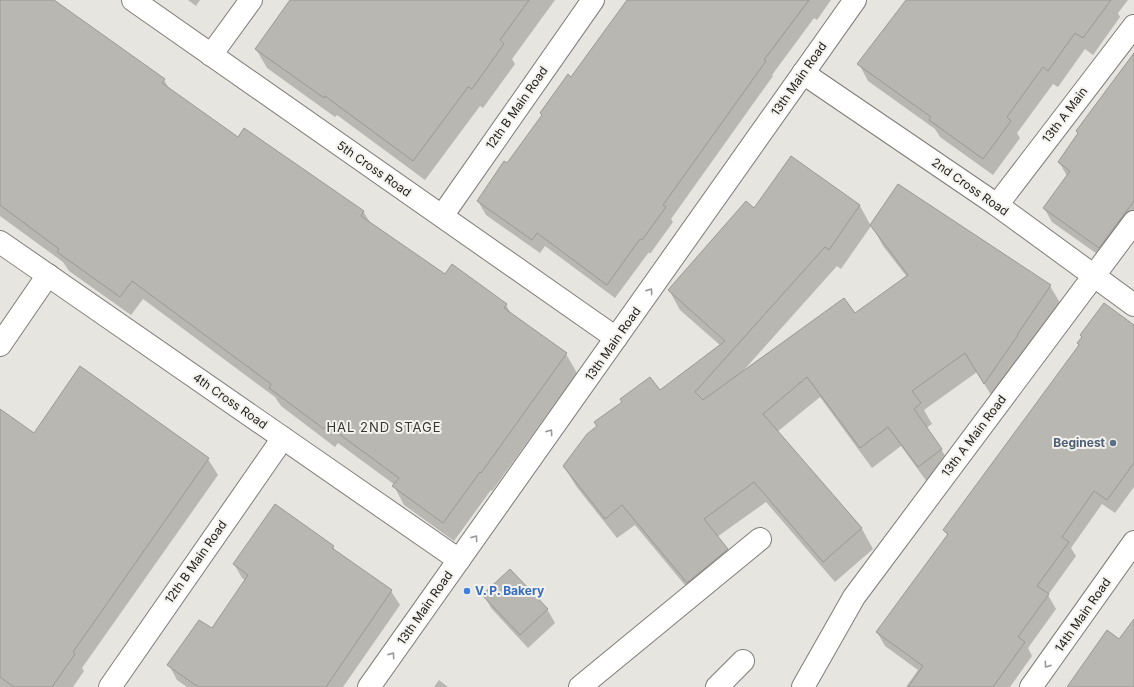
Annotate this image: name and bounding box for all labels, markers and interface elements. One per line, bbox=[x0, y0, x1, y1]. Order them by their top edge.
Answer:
street label: 13th Main Road bbox=[768, 39, 830, 118]
street label: 12th B Main Road bbox=[482, 63, 551, 152]
street label: 13th A Main bbox=[1039, 84, 1090, 146]
street label: 5th Cross Road bbox=[334, 138, 414, 200]
street label: 2nd Cross Road bbox=[929, 155, 1012, 219]
one-way arrow bbox=[645, 289, 652, 296]
street label: 13th Main Road bbox=[582, 304, 644, 383]
street label: 4th Cross Road bbox=[190, 369, 270, 432]
street label: 13th A Main Road bbox=[938, 392, 1009, 479]
district label: HAL 2ND STAGE bbox=[326, 419, 442, 435]
one-way arrow bbox=[545, 429, 552, 436]
place label: Beginest bbox=[1053, 435, 1106, 450]
marker: Beginest bbox=[1108, 438, 1118, 448]
street label: 12th B Main Road bbox=[161, 517, 230, 606]
one-way arrow bbox=[470, 535, 477, 542]
street label: 13th Main Road bbox=[394, 568, 456, 647]
street label: 14th Main Road bbox=[1052, 575, 1114, 655]
place label: V. P. Bakery bbox=[475, 583, 545, 598]
marker: V. P. Bakery bbox=[462, 586, 472, 596]
one-way arrow bbox=[387, 652, 395, 659]
one-way arrow bbox=[1044, 661, 1051, 668]

